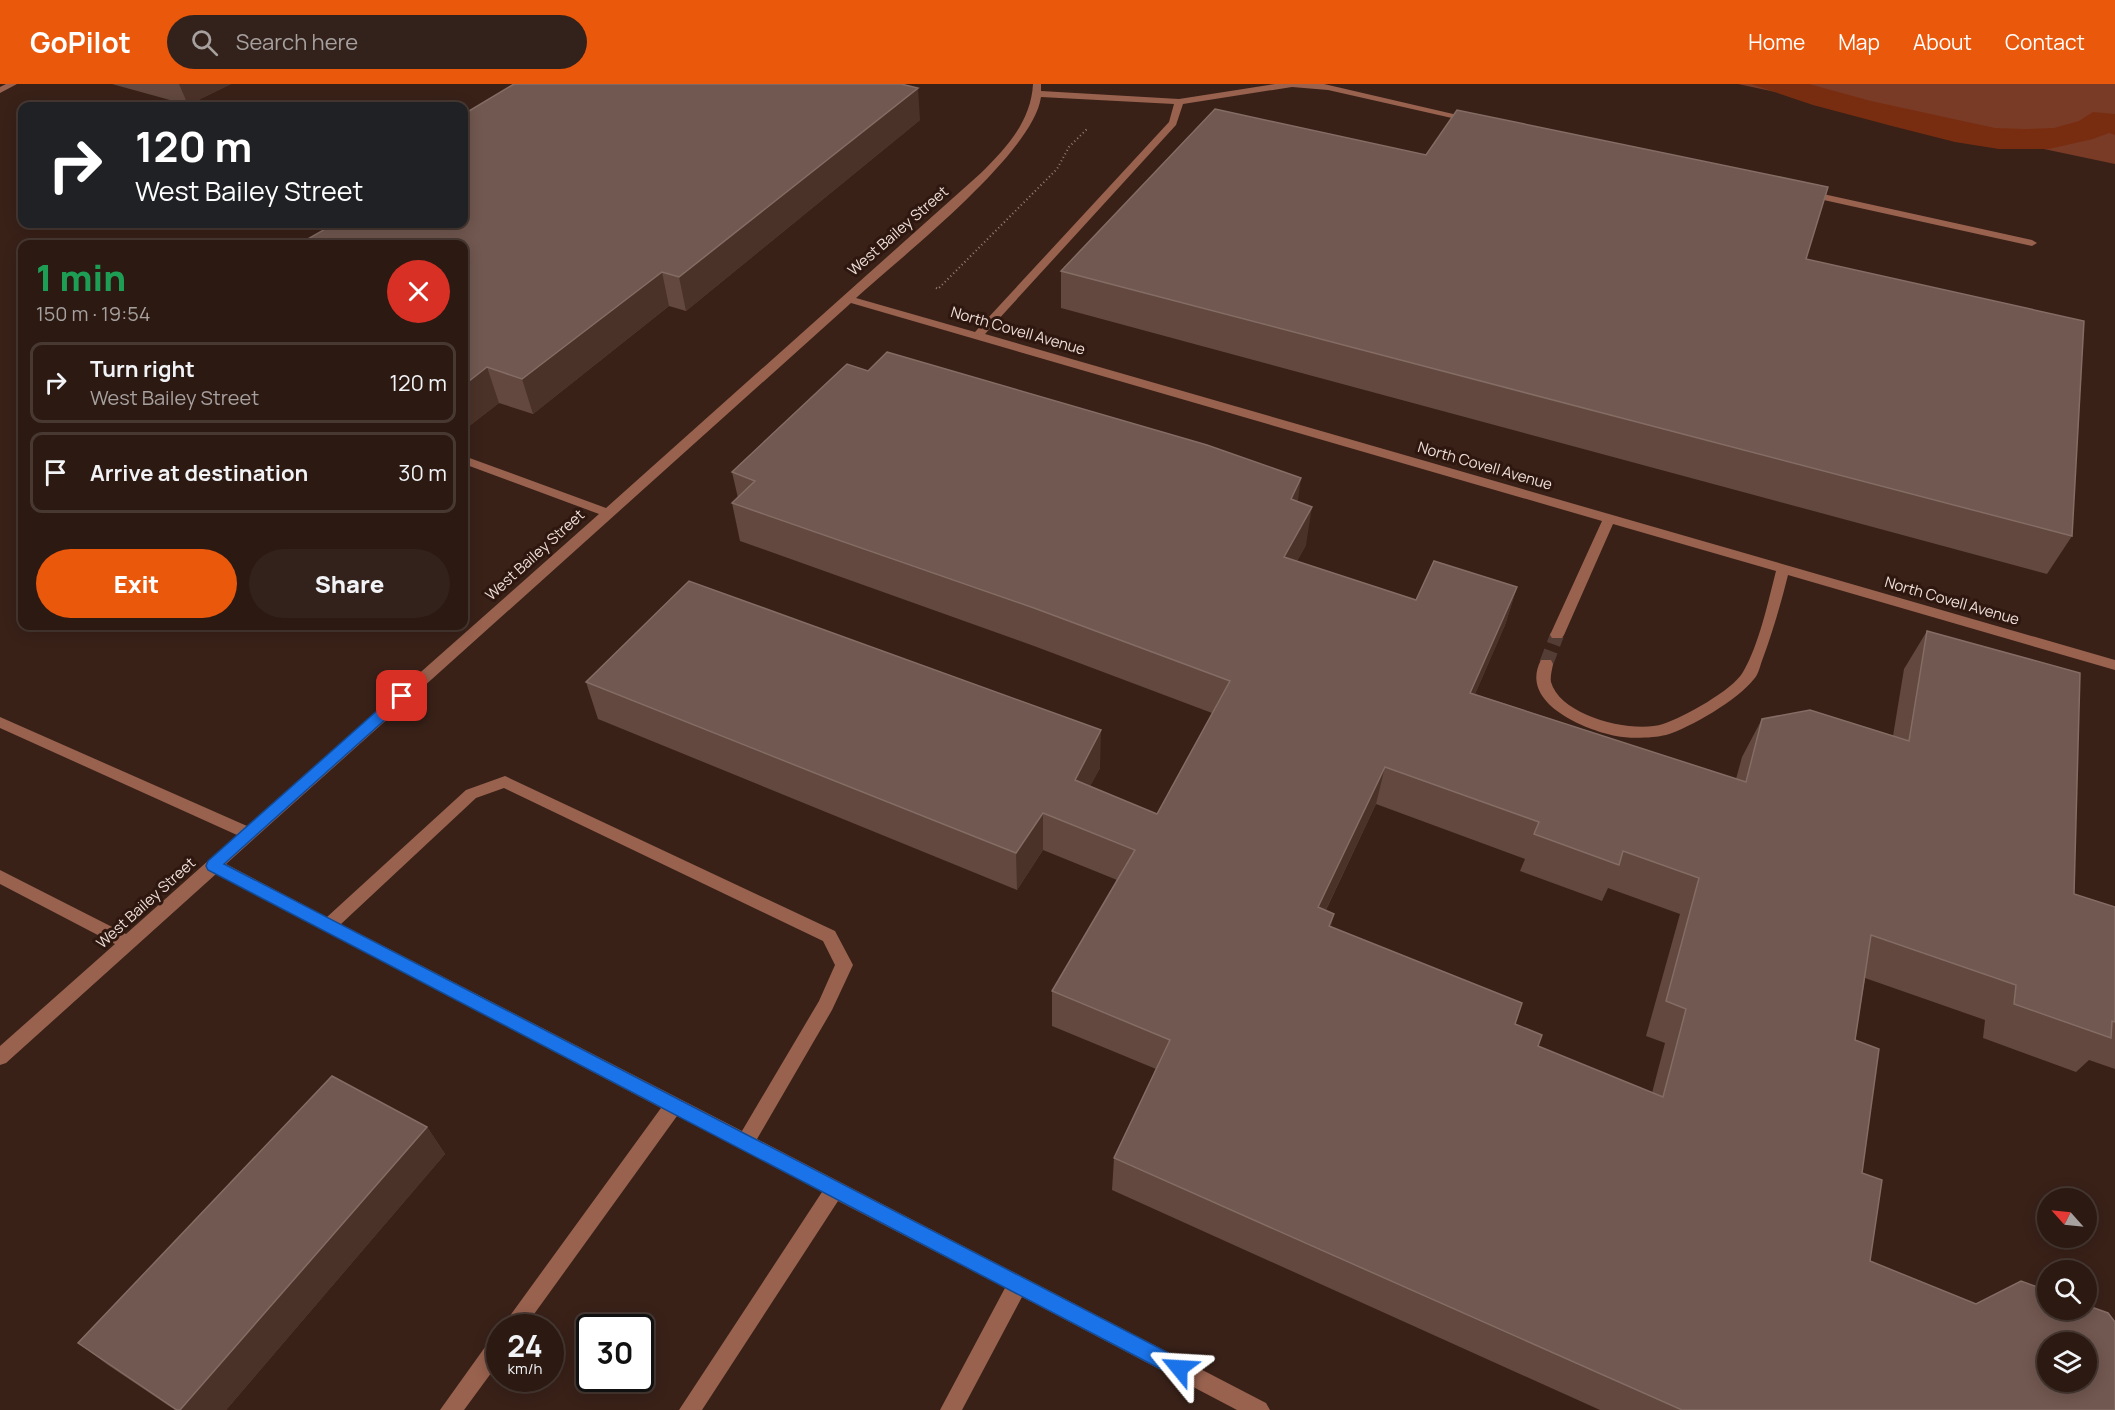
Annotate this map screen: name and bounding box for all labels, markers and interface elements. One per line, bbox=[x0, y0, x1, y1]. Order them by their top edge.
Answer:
search box bbox=[167, 15, 587, 69]
text: GoPilot bbox=[30, 23, 131, 61]
icon: search bbox=[188, 26, 221, 59]
text: Search here bbox=[236, 27, 358, 57]
text: Home bbox=[1748, 28, 1805, 56]
text: Map bbox=[1838, 28, 1880, 56]
text: About bbox=[1913, 28, 1972, 56]
text: Contact bbox=[2005, 28, 2085, 56]
text: 120 m bbox=[135, 117, 252, 175]
icon: right bbox=[36, 126, 114, 204]
text: West Bailey Street bbox=[135, 172, 363, 209]
street label: West Bailey Street bbox=[843, 181, 952, 280]
text: 1 min bbox=[36, 253, 126, 302]
button: close bbox=[387, 260, 450, 323]
text: 150 m · 19:54 bbox=[36, 300, 151, 327]
street label: North Covell Avenue bbox=[948, 301, 1088, 360]
text: Turn right bbox=[90, 354, 195, 384]
icon: right bbox=[39, 366, 72, 399]
text: 120 m bbox=[389, 368, 447, 398]
text: West Bailey Street bbox=[90, 384, 259, 411]
street label: North Covell Avenue bbox=[1415, 436, 1555, 495]
icon: arrive bbox=[39, 456, 72, 489]
text: Arrive at destination bbox=[90, 458, 308, 488]
text: 30 m bbox=[398, 458, 447, 488]
street label: West Bailey Street bbox=[480, 504, 589, 605]
button: Exit bbox=[36, 549, 237, 618]
button: Share bbox=[249, 549, 450, 618]
street label: North Covell Avenue bbox=[1882, 571, 2022, 630]
pin bbox=[376, 670, 427, 721]
icon: arrive bbox=[385, 679, 418, 712]
street label: West Bailey Street bbox=[91, 852, 200, 953]
north arrow bbox=[2037, 1188, 2097, 1248]
map controls bbox=[2037, 1188, 2097, 1392]
button: search bbox=[2037, 1260, 2097, 1320]
speed limit sign: 30 bbox=[576, 1314, 654, 1392]
text: 24 bbox=[507, 1325, 543, 1366]
button: layers bbox=[2037, 1332, 2097, 1392]
position arrow bbox=[1147, 1336, 1211, 1400]
text: km/h bbox=[508, 1358, 542, 1379]

